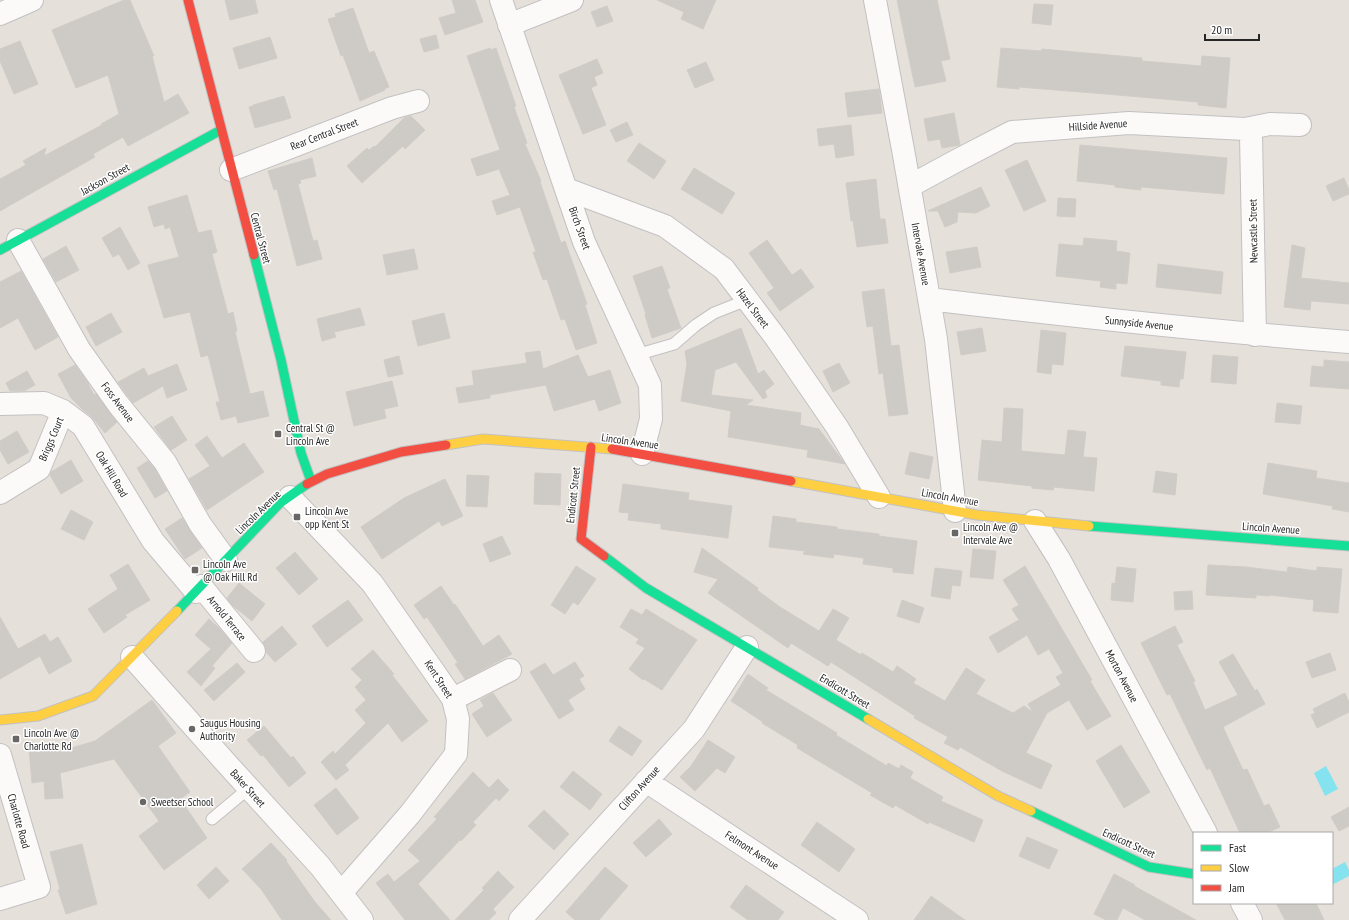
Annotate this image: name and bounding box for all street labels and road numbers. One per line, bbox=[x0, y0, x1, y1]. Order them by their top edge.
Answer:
street label: Rear Central Street bbox=[288, 115, 360, 153]
street label: Hillside Avenue bbox=[1068, 116, 1128, 134]
street label: Jackson Street bbox=[77, 160, 132, 199]
street label: Newcastle Street bbox=[1245, 199, 1261, 263]
street label: Birch Street bbox=[566, 205, 594, 251]
street label: Central Street bbox=[247, 211, 275, 265]
street label: Intervale Avenue bbox=[909, 222, 933, 287]
street label: Hazel Street bbox=[733, 285, 773, 331]
street label: Sunnyside Avenue bbox=[1104, 312, 1174, 334]
street label: Foss Avenue bbox=[98, 379, 138, 425]
street label: Briggs Court bbox=[35, 415, 67, 463]
street label: Lincoln Avenue bbox=[601, 430, 660, 452]
street label: Oak Hill Road bbox=[93, 448, 131, 500]
street label: Endicott Street bbox=[563, 466, 583, 524]
street label: Lincoln Avenue bbox=[920, 485, 980, 509]
street label: Lincoln Avenue bbox=[232, 487, 284, 537]
street label: Lincoln Avenue bbox=[1242, 519, 1301, 537]
street label: Arnold Terrace bbox=[205, 593, 250, 644]
street label: Morton Avenue bbox=[1102, 647, 1142, 705]
street label: Kent Street bbox=[422, 657, 456, 701]
street label: Endicott Street bbox=[817, 670, 873, 712]
street label: Clifton Avenue bbox=[615, 763, 663, 813]
street label: Baker Street bbox=[227, 766, 269, 810]
street label: Charlotte Road bbox=[5, 792, 34, 850]
street label: Endicott Street bbox=[1100, 825, 1158, 861]
street label: Felmont Avenue bbox=[722, 827, 782, 873]

